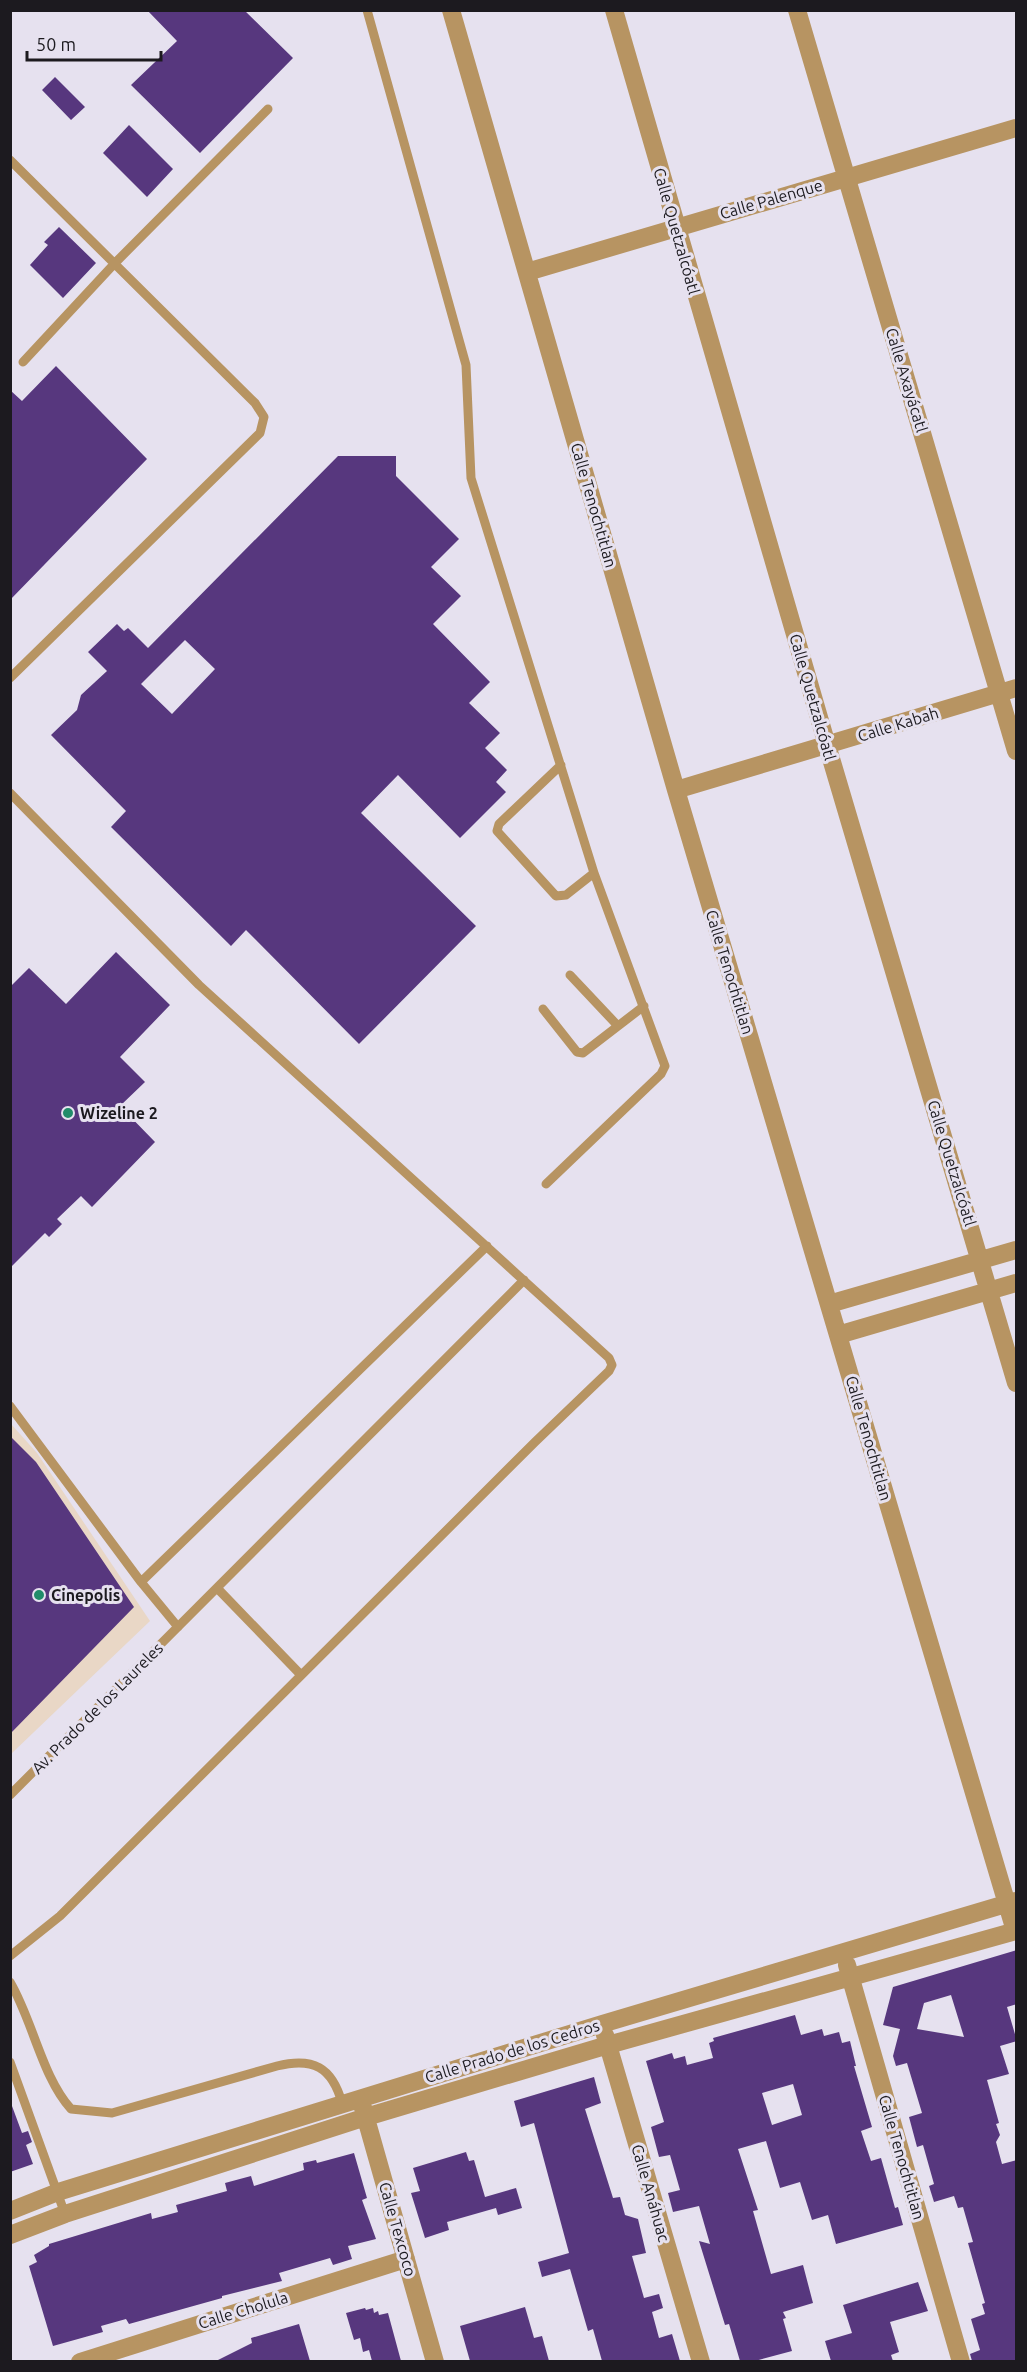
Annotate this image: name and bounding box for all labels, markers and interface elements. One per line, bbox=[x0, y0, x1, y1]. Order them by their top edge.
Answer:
scale bar bbox=[27, 24, 160, 62]
text: 50 m bbox=[36, 34, 76, 54]
street label: Calle Quetzalcóatl bbox=[650, 166, 704, 296]
street label: Calle Palenque bbox=[718, 176, 824, 222]
street label: Calle Axayácatl bbox=[883, 326, 931, 434]
street label: Calle Tenochtitlan bbox=[568, 441, 620, 569]
street label: Calle Quetzalcóatl bbox=[786, 632, 840, 762]
street label: Calle Kabah bbox=[855, 703, 941, 745]
street label: Calle Tenochtitlan bbox=[703, 908, 757, 1036]
street label: Calle Quetzalcóatl bbox=[924, 1098, 980, 1228]
place label: Wizeline 2 bbox=[80, 1104, 158, 1122]
marker: Wizeline 2 bbox=[61, 1106, 75, 1120]
street label: Calle Tenochtitlan bbox=[843, 1374, 895, 1502]
place label: Cinepolis bbox=[51, 1586, 120, 1604]
marker: Cinepolis bbox=[32, 1588, 46, 1602]
street label: Av. Prado de los Laureles bbox=[28, 1639, 166, 1777]
street label: Calle Prado de los Cedros bbox=[423, 2016, 601, 2086]
street label: Calle Tenochtitlan bbox=[876, 2093, 928, 2221]
street label: Calle Anáhuac bbox=[628, 2142, 674, 2244]
street label: Calle Texcoco bbox=[376, 2180, 420, 2278]
street label: Calle Cholula bbox=[196, 2288, 290, 2332]

